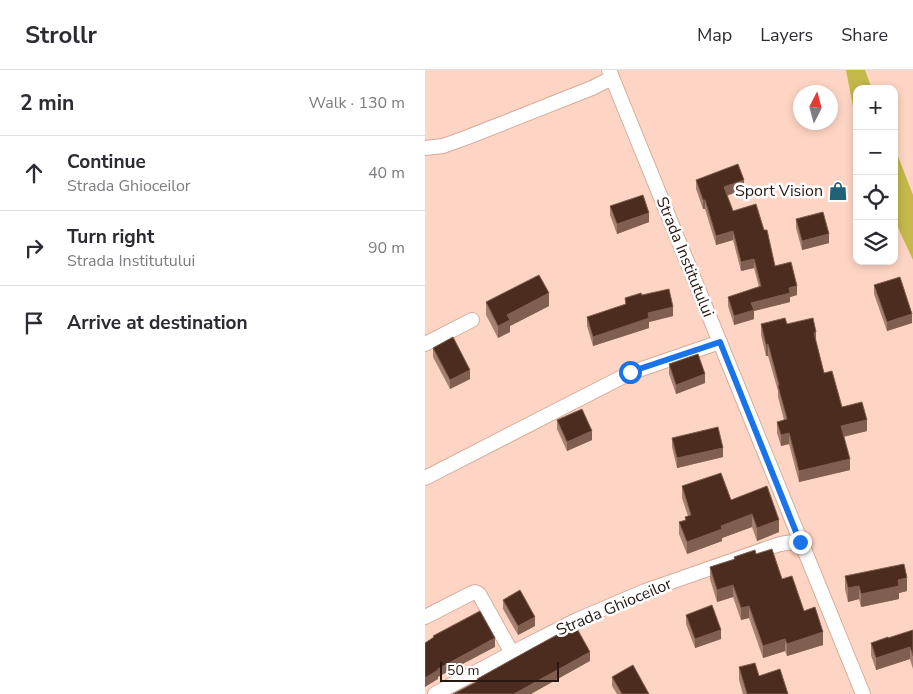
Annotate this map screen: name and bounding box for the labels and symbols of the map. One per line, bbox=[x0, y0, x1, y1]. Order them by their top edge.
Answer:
north arrow bbox=[793, 85, 838, 130]
place label: Sport Vision bbox=[735, 180, 823, 202]
shop icon: Sport Vision bbox=[827, 180, 849, 202]
street label: Strada Institutului bbox=[651, 193, 719, 321]
route start bbox=[619, 361, 642, 384]
route end bbox=[789, 531, 812, 554]
street label: Strada Ghioceilor bbox=[553, 573, 675, 641]
scale bar bbox=[440, 659, 559, 682]

